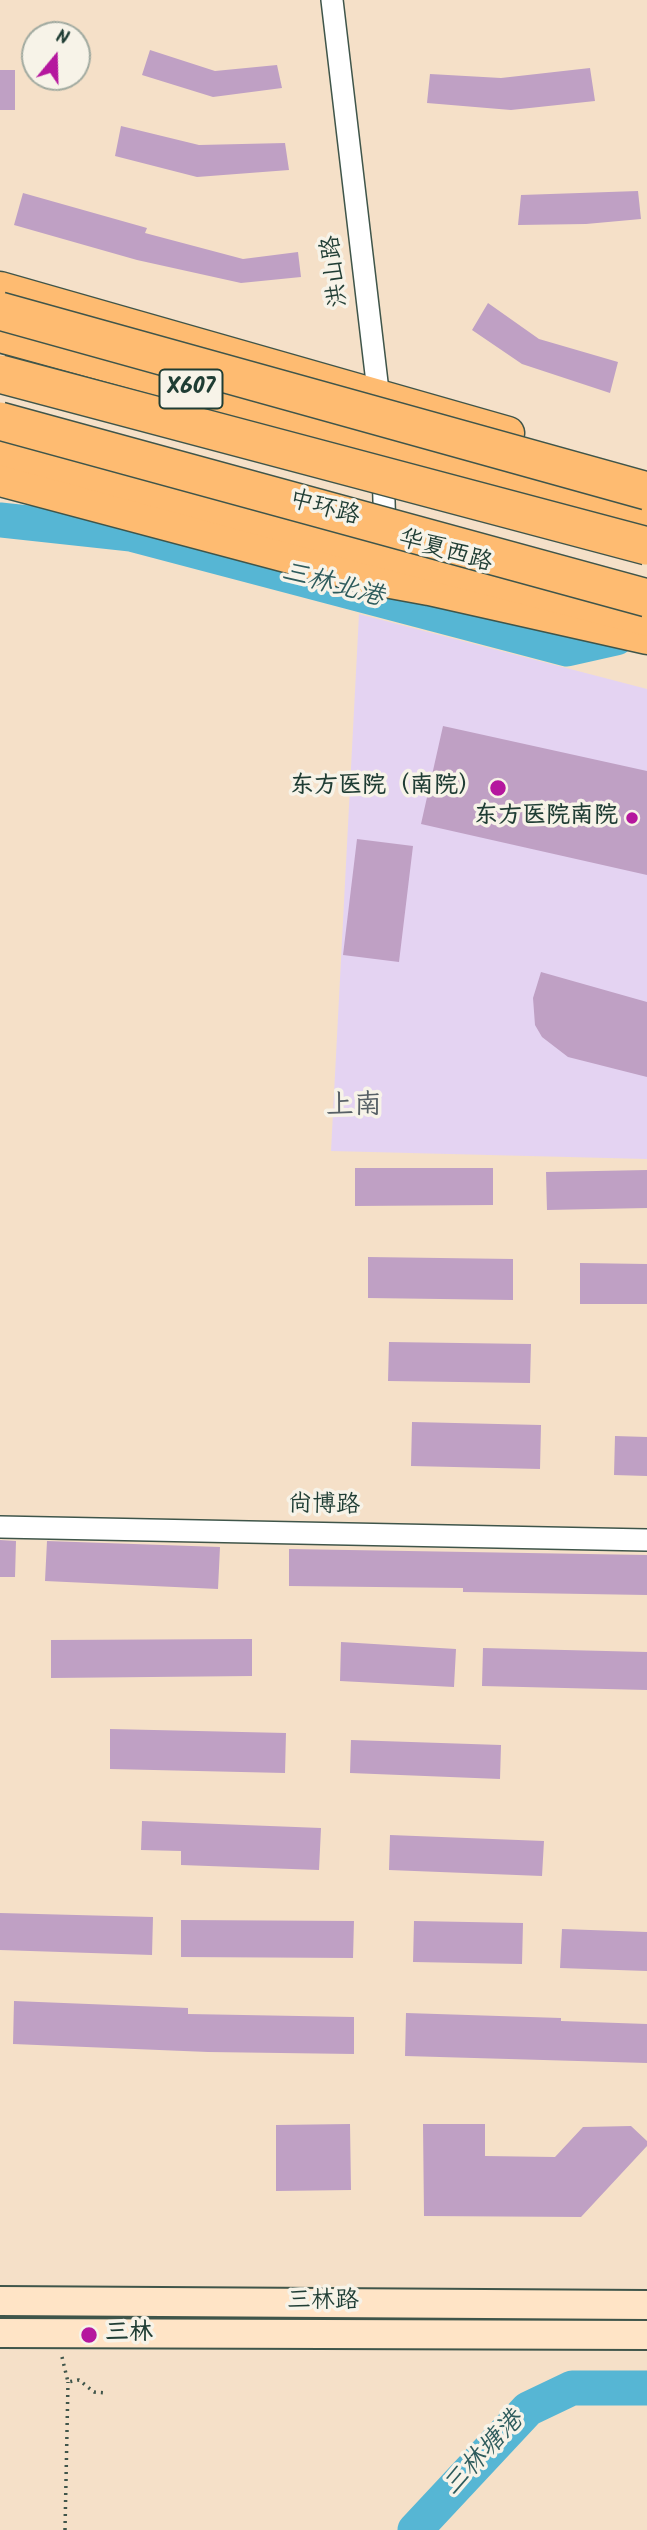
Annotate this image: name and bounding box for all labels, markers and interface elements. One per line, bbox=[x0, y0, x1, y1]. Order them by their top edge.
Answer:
north arrow bbox=[21, 21, 91, 91]
text: N bbox=[52, 22, 73, 54]
street label: 洪山路 bbox=[318, 234, 356, 308]
road number: X607 bbox=[160, 370, 222, 408]
street label: 中环路 bbox=[285, 487, 363, 533]
street label: 华夏西路 bbox=[395, 526, 495, 580]
water label: 三林北港 bbox=[278, 558, 386, 616]
place label: 东方医院（南院） bbox=[290, 774, 482, 802]
marker: 东方医院（南院） bbox=[488, 778, 508, 798]
place label: 东方医院南院 bbox=[474, 804, 618, 832]
marker: 东方医院南院 bbox=[624, 810, 640, 826]
district label: 上南 bbox=[326, 1091, 382, 1125]
street label: 尚博路 bbox=[288, 1492, 360, 1522]
street label: 三林路 bbox=[287, 2289, 359, 2317]
place label: 三林 bbox=[105, 2321, 153, 2349]
marker: 三林 bbox=[79, 2325, 99, 2345]
water label: 三林塘港 bbox=[438, 2406, 532, 2504]

